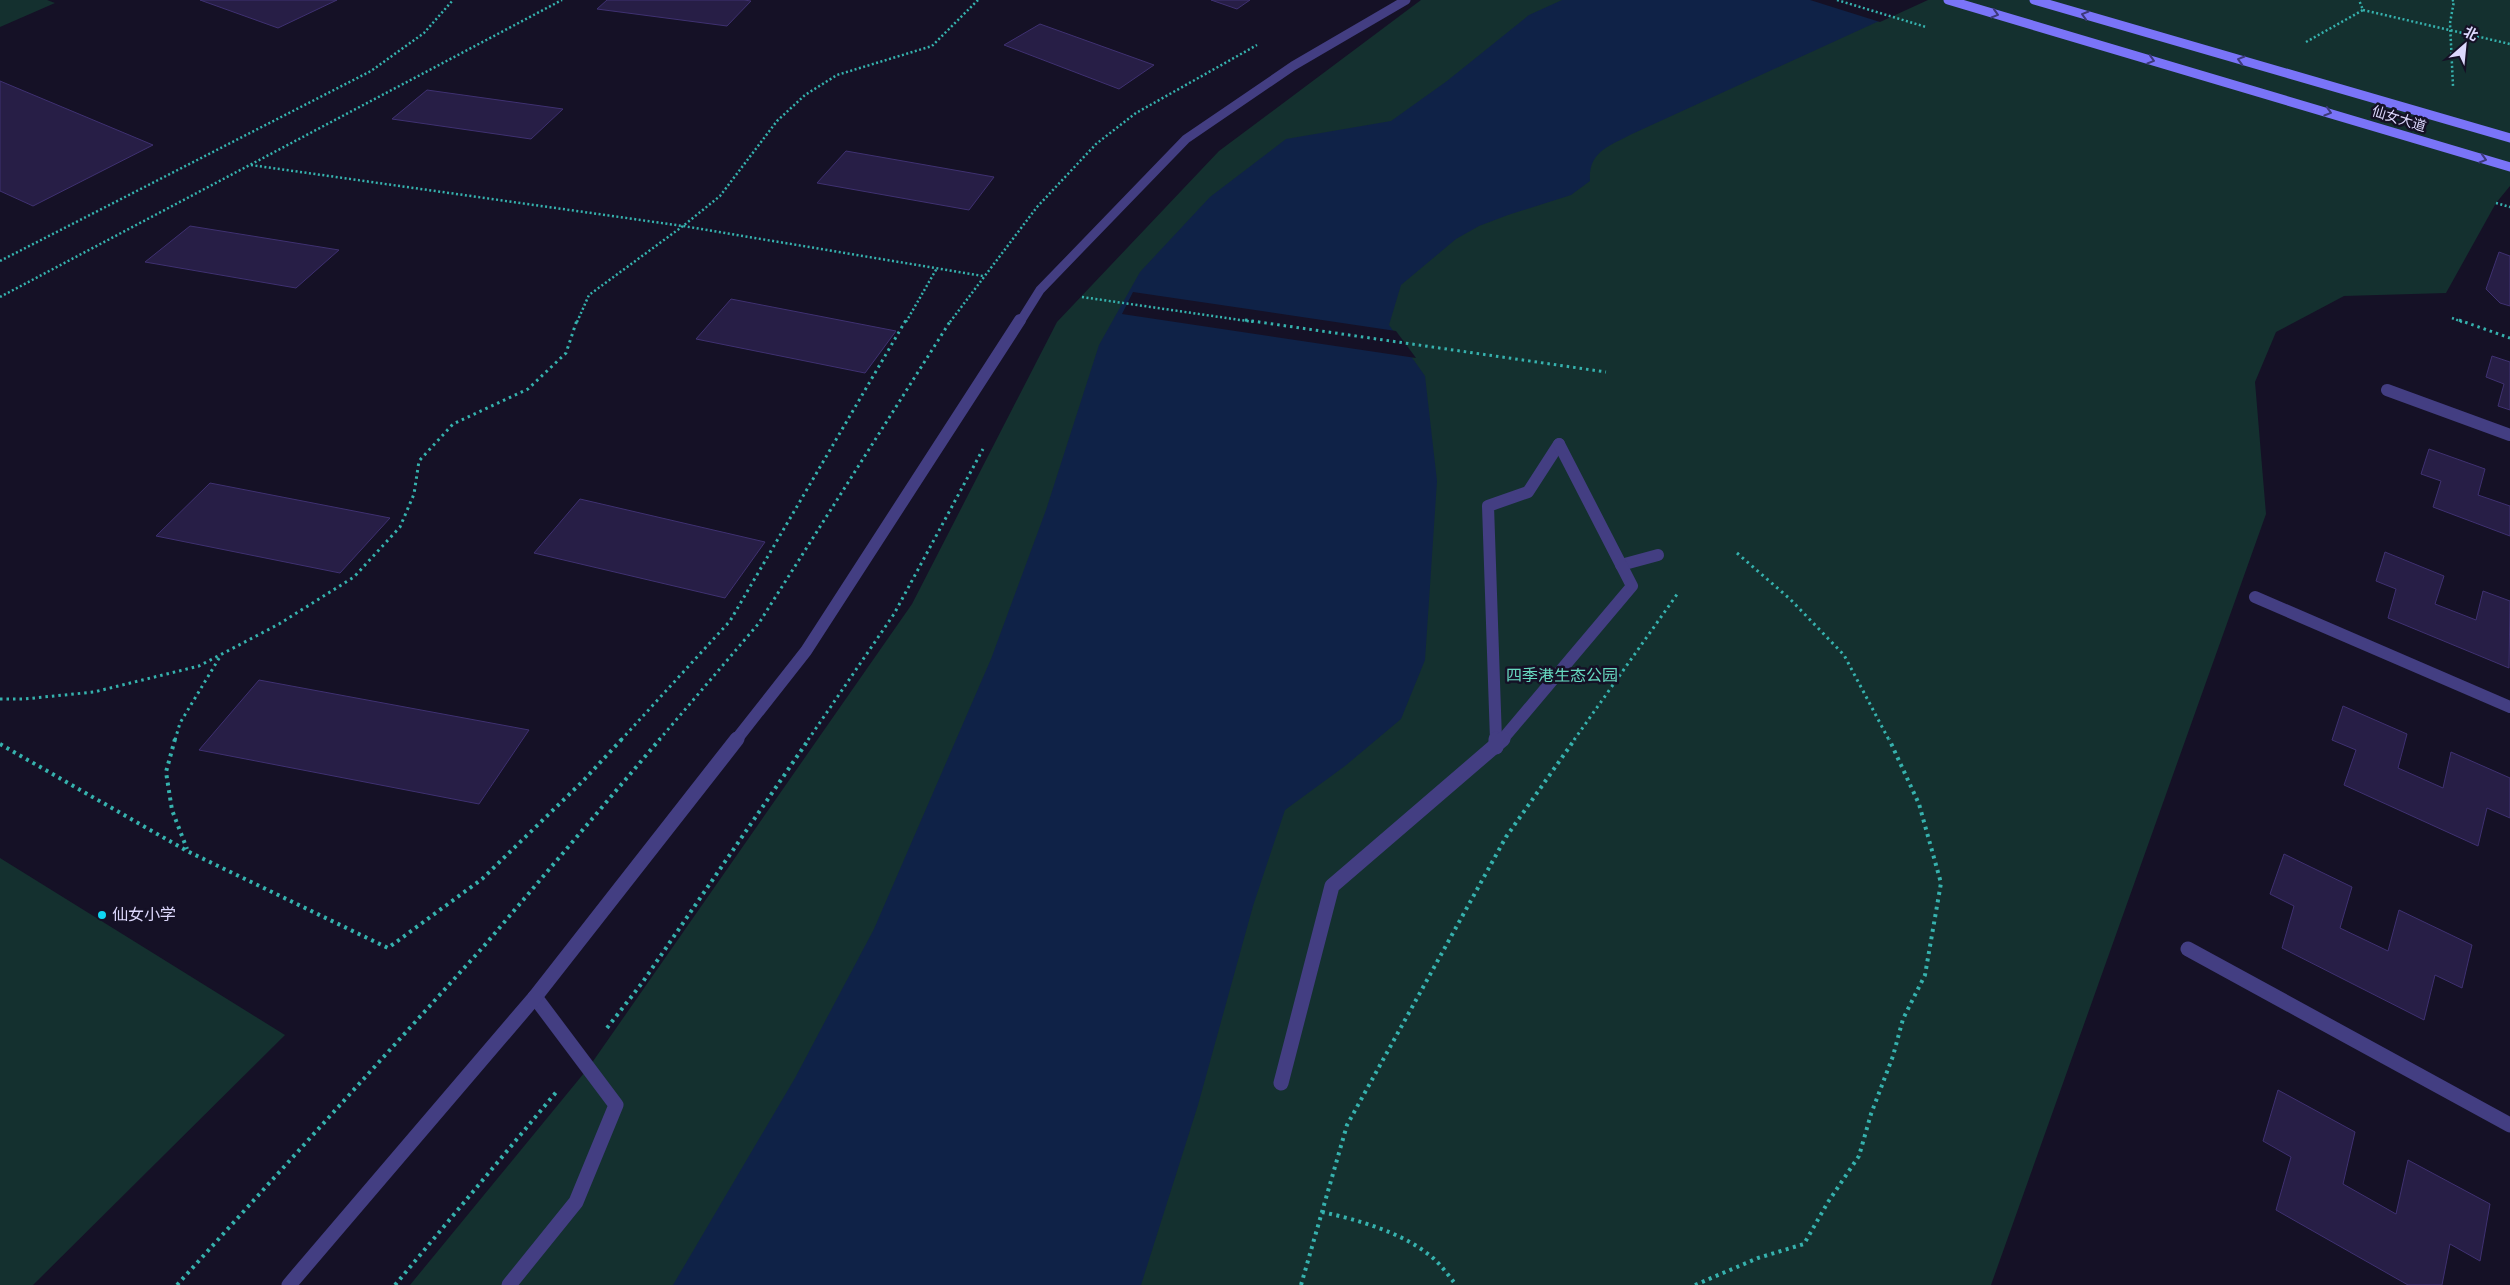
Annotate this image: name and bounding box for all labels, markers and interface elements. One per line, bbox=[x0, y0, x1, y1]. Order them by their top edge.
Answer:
one-way arrow bbox=[1990, 8, 1999, 18]
one-way arrow bbox=[2081, 10, 2089, 21]
north arrow bbox=[2440, 20, 2490, 70]
text: 北 bbox=[2461, 23, 2481, 45]
one-way arrow bbox=[2146, 55, 2154, 65]
one-way arrow bbox=[2237, 56, 2246, 66]
street label: 仙女大道 bbox=[2370, 103, 2428, 135]
one-way arrow bbox=[2323, 107, 2331, 117]
one-way arrow bbox=[2479, 153, 2487, 163]
park label: 四季港生态公园 bbox=[1506, 667, 1618, 686]
place label: 仙女小学 bbox=[112, 906, 176, 925]
marker: 仙女小学 bbox=[96, 909, 108, 921]

